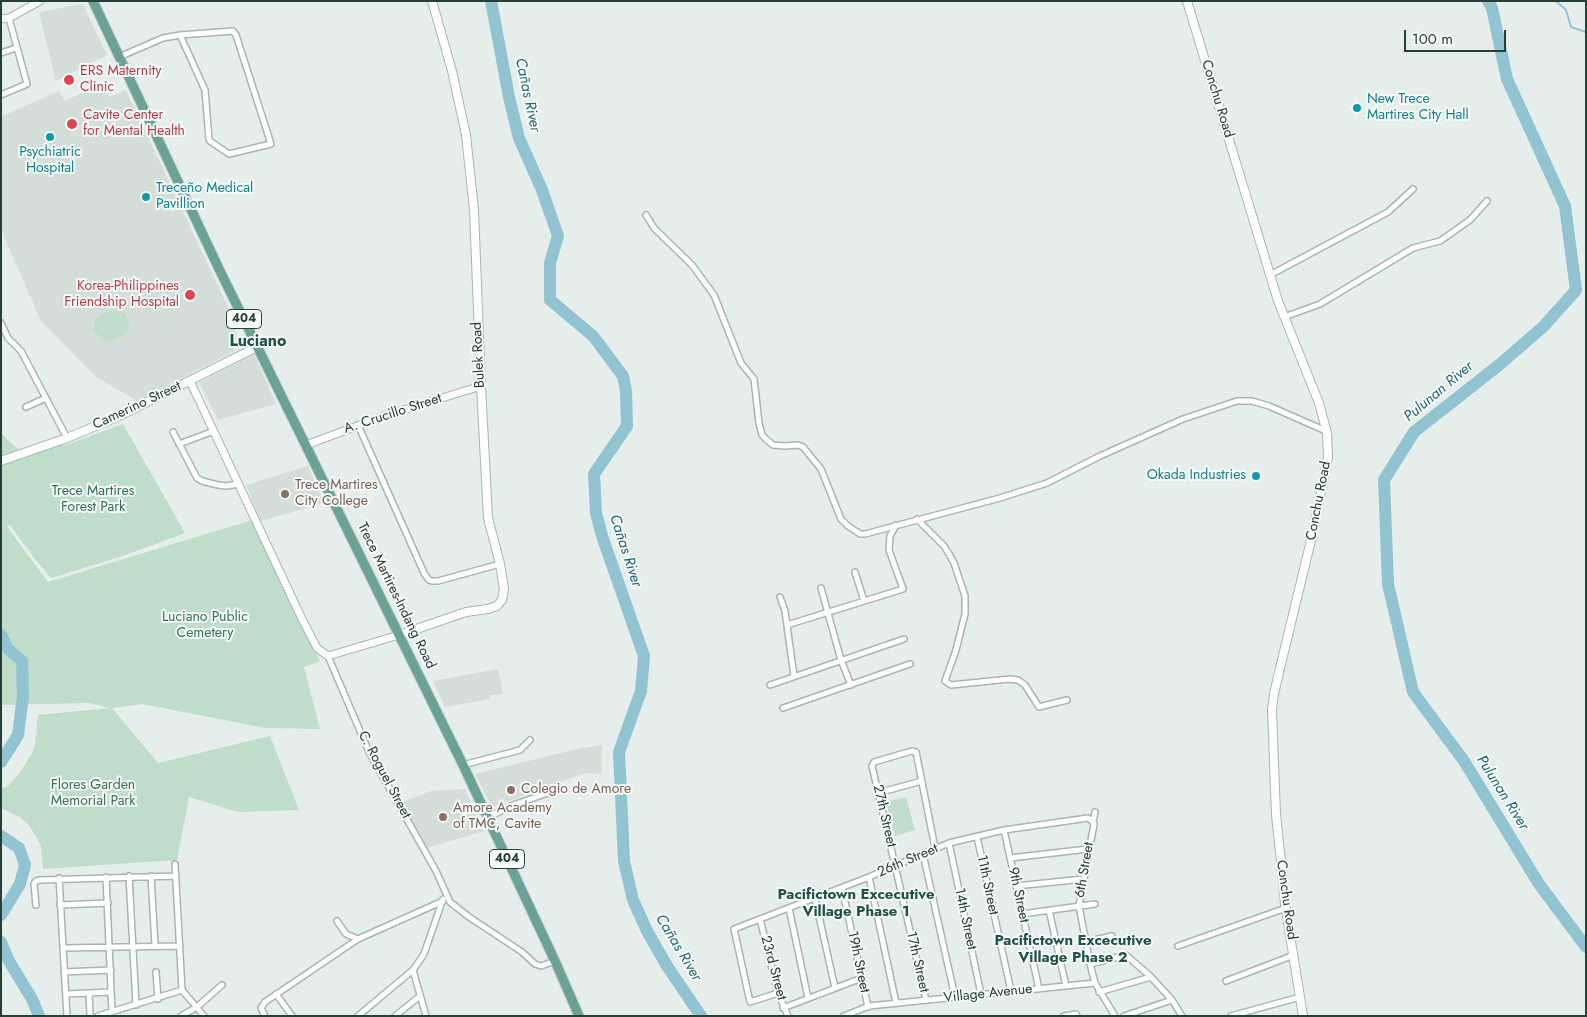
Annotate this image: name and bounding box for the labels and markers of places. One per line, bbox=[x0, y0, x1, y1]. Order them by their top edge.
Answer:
place label: ERS Maternity Clinic bbox=[80, 64, 161, 96]
marker: ERS Maternity Clinic bbox=[62, 73, 76, 87]
place label: New Trece Martires City Hall bbox=[1367, 92, 1469, 124]
marker: New Trece Martires City Hall bbox=[1351, 102, 1363, 114]
place label: Cavite Center for Mental Health bbox=[83, 108, 185, 140]
marker: Cavite Center for Mental Health bbox=[65, 117, 79, 131]
marker: Psychiatric Hospital bbox=[44, 131, 56, 143]
place label: Psychiatric Hospital bbox=[19, 145, 81, 178]
place label: Treceño Medical Pavillion bbox=[156, 181, 253, 213]
marker: Treceño Medical Pavillion bbox=[140, 191, 152, 203]
place label: Korea-Philippines Friendship Hospital bbox=[64, 279, 179, 312]
marker: Korea-Philippines Friendship Hospital bbox=[183, 288, 197, 302]
place label: Okada Industries bbox=[1147, 468, 1246, 484]
marker: Okada Industries bbox=[1250, 470, 1262, 482]
place label: Trece Martires City College bbox=[295, 478, 378, 511]
marker: Trece Martires City College bbox=[279, 488, 291, 500]
place label: Colegio de Amore bbox=[521, 782, 631, 798]
marker: Colegio de Amore bbox=[505, 784, 517, 796]
place label: Amore Academy of TMC, Cavite bbox=[453, 801, 552, 834]
marker: Amore Academy of TMC, Cavite bbox=[437, 811, 449, 823]

